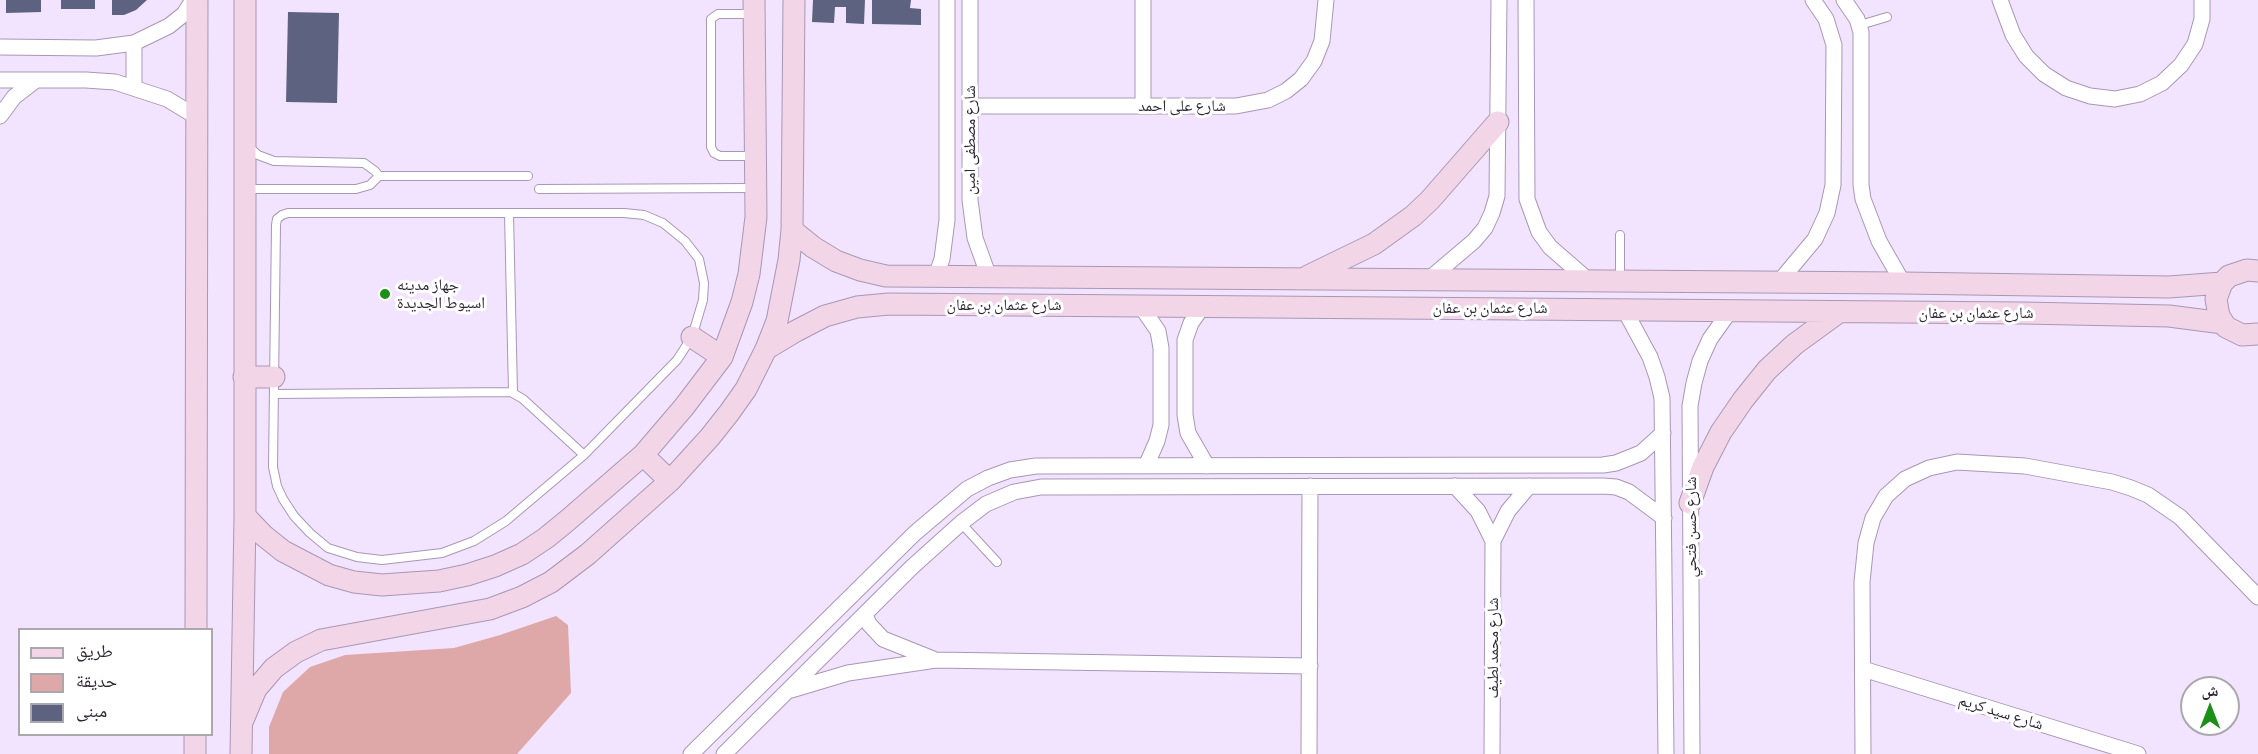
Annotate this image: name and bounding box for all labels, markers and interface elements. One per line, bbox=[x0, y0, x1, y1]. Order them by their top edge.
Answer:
street label: شارع مصطفى امين bbox=[960, 85, 980, 195]
street label: شارع على احمد bbox=[1138, 96, 1226, 116]
place label: جهاز مدينه اسيوط الجديدة bbox=[397, 275, 485, 313]
marker: جهاز مدينه اسيوط الجديدة bbox=[378, 287, 392, 301]
street label: شارع عثمان بن عفان bbox=[947, 295, 1061, 315]
street label: شارع عثمان بن عفان bbox=[1433, 298, 1547, 318]
street label: شارع عثمان بن عفان bbox=[1919, 303, 2033, 323]
street label: شارع حسن فتحي bbox=[1681, 477, 1701, 577]
street label: شارع محمد لطيف bbox=[1483, 598, 1503, 698]
legend bbox=[18, 628, 213, 736]
text: طريق bbox=[76, 639, 113, 661]
text: حديقة bbox=[76, 669, 117, 691]
north arrow bbox=[2180, 676, 2240, 736]
text: ش bbox=[2202, 680, 2218, 699]
street label: شارع سيد كريم bbox=[1956, 690, 2046, 734]
text: مبنى bbox=[76, 699, 107, 721]

